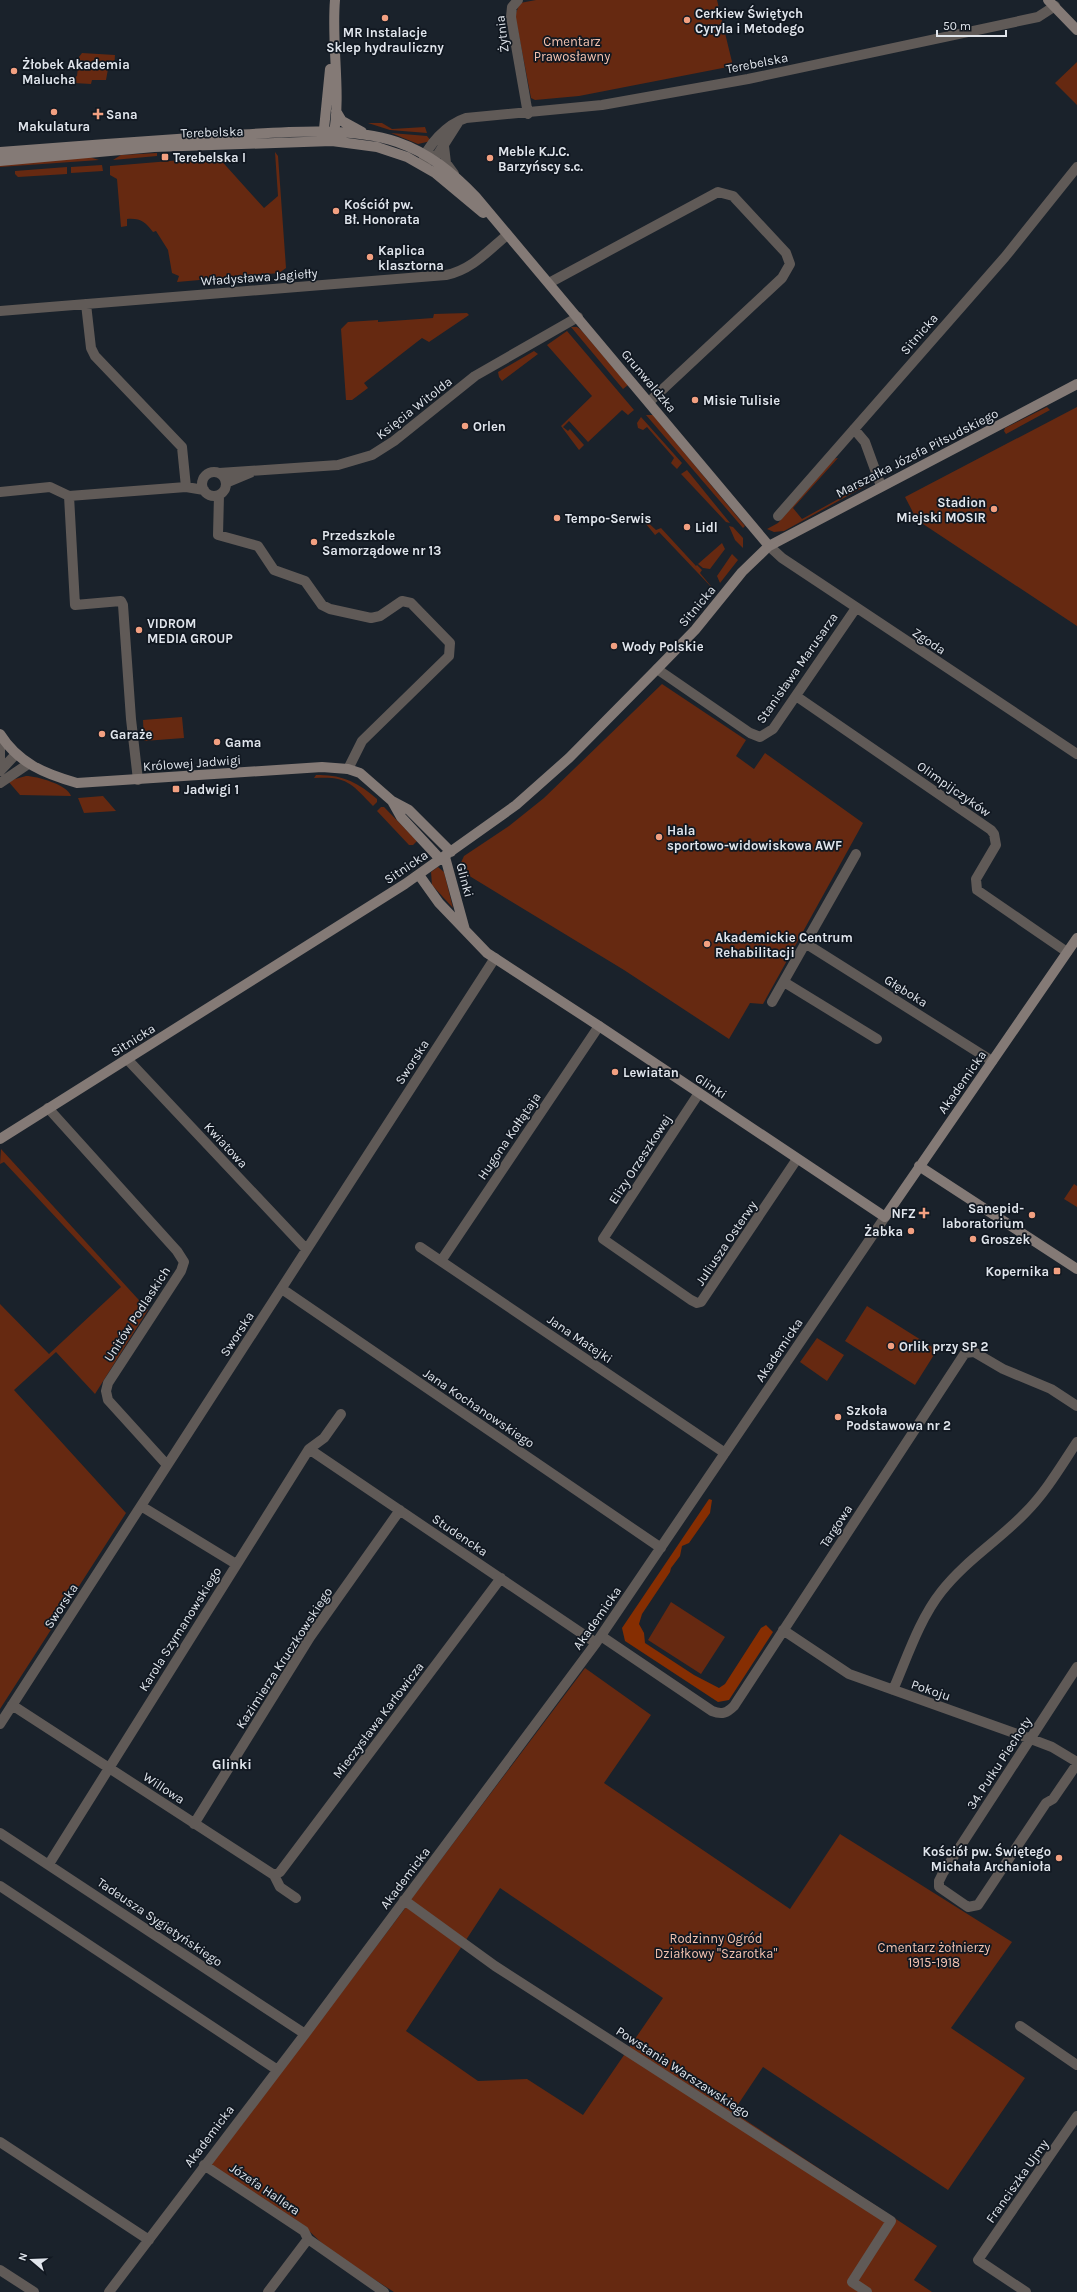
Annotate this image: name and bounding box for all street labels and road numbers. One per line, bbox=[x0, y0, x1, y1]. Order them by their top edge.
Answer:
street label: Żytnia bbox=[492, 14, 512, 54]
street label: Terebelska bbox=[725, 50, 789, 76]
street label: Terebelska bbox=[180, 123, 244, 141]
street label: Władysława Jagiełły bbox=[200, 265, 318, 289]
street label: Sitnicka bbox=[897, 310, 941, 358]
street label: Grunwaldzka bbox=[618, 347, 680, 415]
street label: Księcia Witolda bbox=[373, 374, 455, 442]
street label: Marszałka Józefa Piłsudskiego bbox=[833, 405, 1001, 501]
street label: Sitnicka bbox=[675, 582, 719, 630]
street label: Stanisława Marusarza bbox=[753, 610, 841, 726]
street label: Zgoda bbox=[909, 624, 949, 658]
street label: Królowej Jadwigi bbox=[142, 752, 242, 774]
street label: Olimpijczyków bbox=[914, 758, 994, 820]
street label: Sitnicka bbox=[381, 847, 431, 887]
street label: Glinki bbox=[453, 861, 477, 899]
street label: Głęboka bbox=[882, 972, 930, 1010]
street label: Sitnicka bbox=[108, 1021, 158, 1059]
street label: Sworska bbox=[392, 1037, 432, 1087]
street label: Akademicka bbox=[935, 1048, 989, 1116]
street label: Glinki bbox=[692, 1070, 730, 1102]
street label: Hugona Kołłątaja bbox=[474, 1090, 544, 1182]
street label: Elizy Orzeszkowej bbox=[605, 1111, 675, 1207]
street label: Kwiatowa bbox=[201, 1119, 251, 1171]
street label: Juliusza Osterwy bbox=[692, 1198, 760, 1288]
street label: Unitów Podlaskich bbox=[101, 1264, 173, 1364]
street label: Sworska bbox=[217, 1309, 257, 1359]
street label: Jana Matejki bbox=[545, 1312, 615, 1366]
street label: Akademicka bbox=[752, 1315, 806, 1385]
street label: Jana Kochanowskiego bbox=[421, 1365, 537, 1451]
street label: Targowa bbox=[817, 1502, 855, 1550]
street label: Studencka bbox=[429, 1511, 491, 1559]
street label: Karola Szymanowskiego bbox=[136, 1564, 224, 1694]
street label: Sworska bbox=[41, 1581, 81, 1631]
street label: Akademicka bbox=[570, 1584, 624, 1652]
street label: Kazimierza Kruczkowskiego bbox=[233, 1585, 335, 1731]
street label: Mieczysława Karłowicza bbox=[329, 1659, 427, 1781]
street label: Pokoju bbox=[909, 1676, 953, 1704]
street label: 34. Pułku Piechoty bbox=[963, 1714, 1035, 1812]
street label: Willowa bbox=[140, 1769, 188, 1807]
street label: Akademicka bbox=[377, 1844, 433, 1912]
street label: Tadeusza Sygietyńskiego bbox=[95, 1874, 225, 1970]
street label: Powstania Warszawskiego bbox=[613, 2023, 753, 2121]
street label: Akademicka bbox=[181, 2102, 237, 2170]
street label: Franciszka Ujmy bbox=[983, 2136, 1051, 2226]
street label: Józefa Hallera bbox=[227, 2160, 303, 2218]

